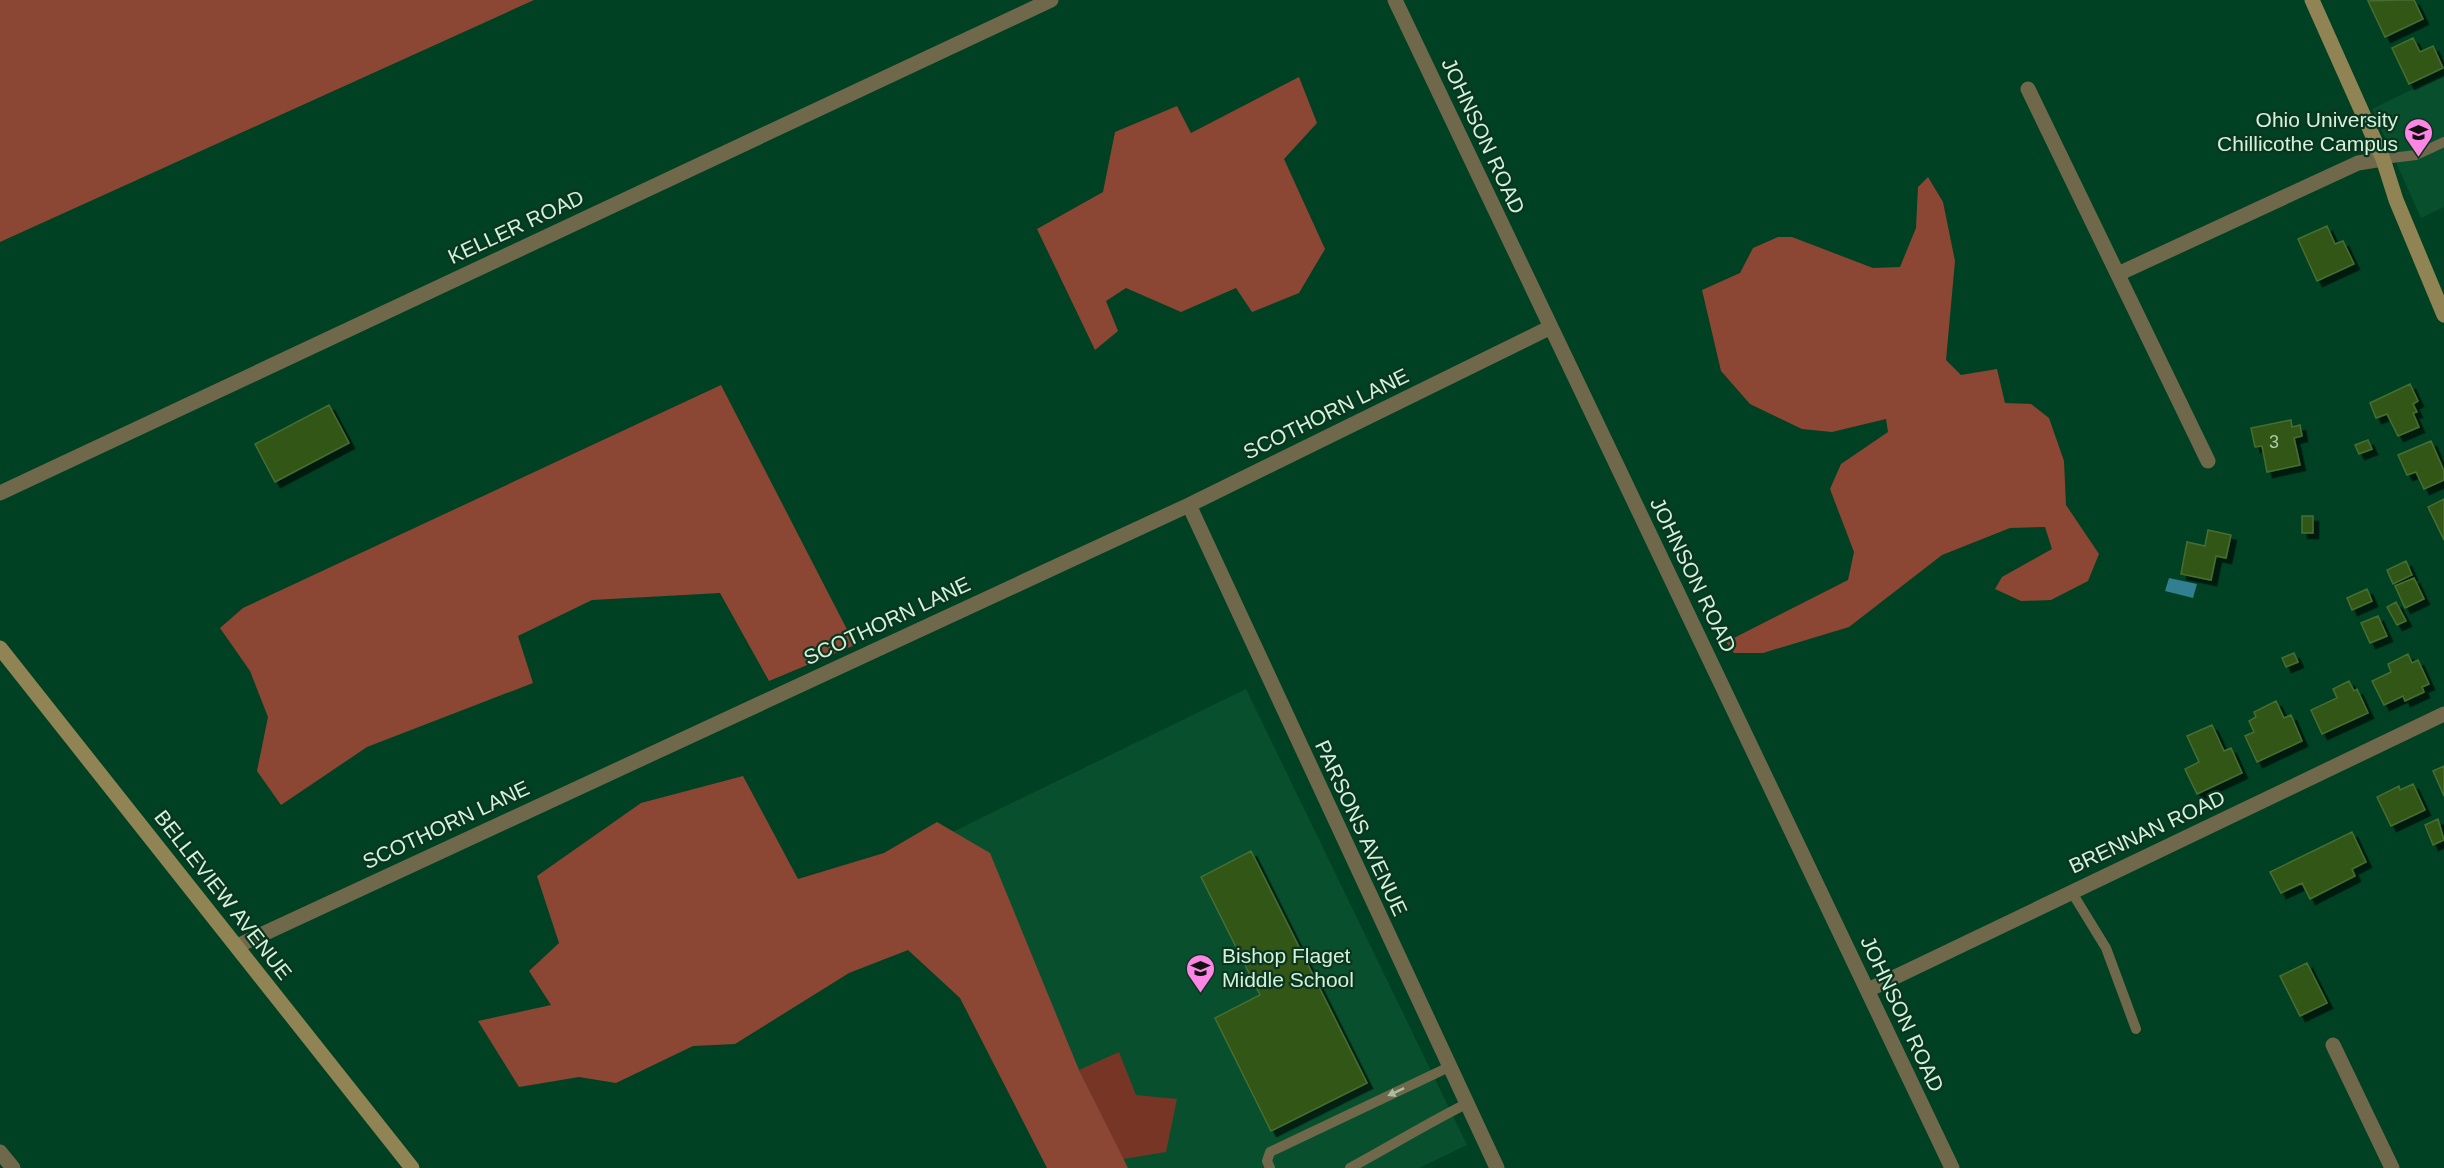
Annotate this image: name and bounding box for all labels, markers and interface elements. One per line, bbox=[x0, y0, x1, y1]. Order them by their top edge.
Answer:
street label: JOHNSON ROAD bbox=[1437, 54, 1530, 217]
place label: Ohio University Chillicothe Campus bbox=[2217, 108, 2398, 155]
school or university icon: Ohio University Chillicothe Campus bbox=[2403, 116, 2435, 158]
street label: KELLER ROAD bbox=[444, 185, 587, 268]
street label: SCOTHORN LANE bbox=[1239, 364, 1412, 464]
house number: 3 bbox=[2269, 432, 2279, 452]
street label: JOHNSON ROAD bbox=[1646, 494, 1741, 656]
street label: SCOTHORN LANE bbox=[800, 572, 974, 669]
street label: PARSONS AVENUE bbox=[1311, 737, 1412, 919]
street label: SCOTHORN LANE bbox=[359, 776, 533, 873]
street label: BRENNAN ROAD bbox=[2065, 785, 2228, 878]
street label: BELLEVIEW AVENUE bbox=[150, 805, 297, 984]
street label: JOHNSON ROAD bbox=[1856, 932, 1949, 1095]
place label: Bishop Flaget Middle School bbox=[1222, 944, 1354, 991]
school or university icon: Bishop Flaget Middle School bbox=[1185, 952, 1217, 994]
one-way arrow bbox=[1387, 1088, 1404, 1097]

